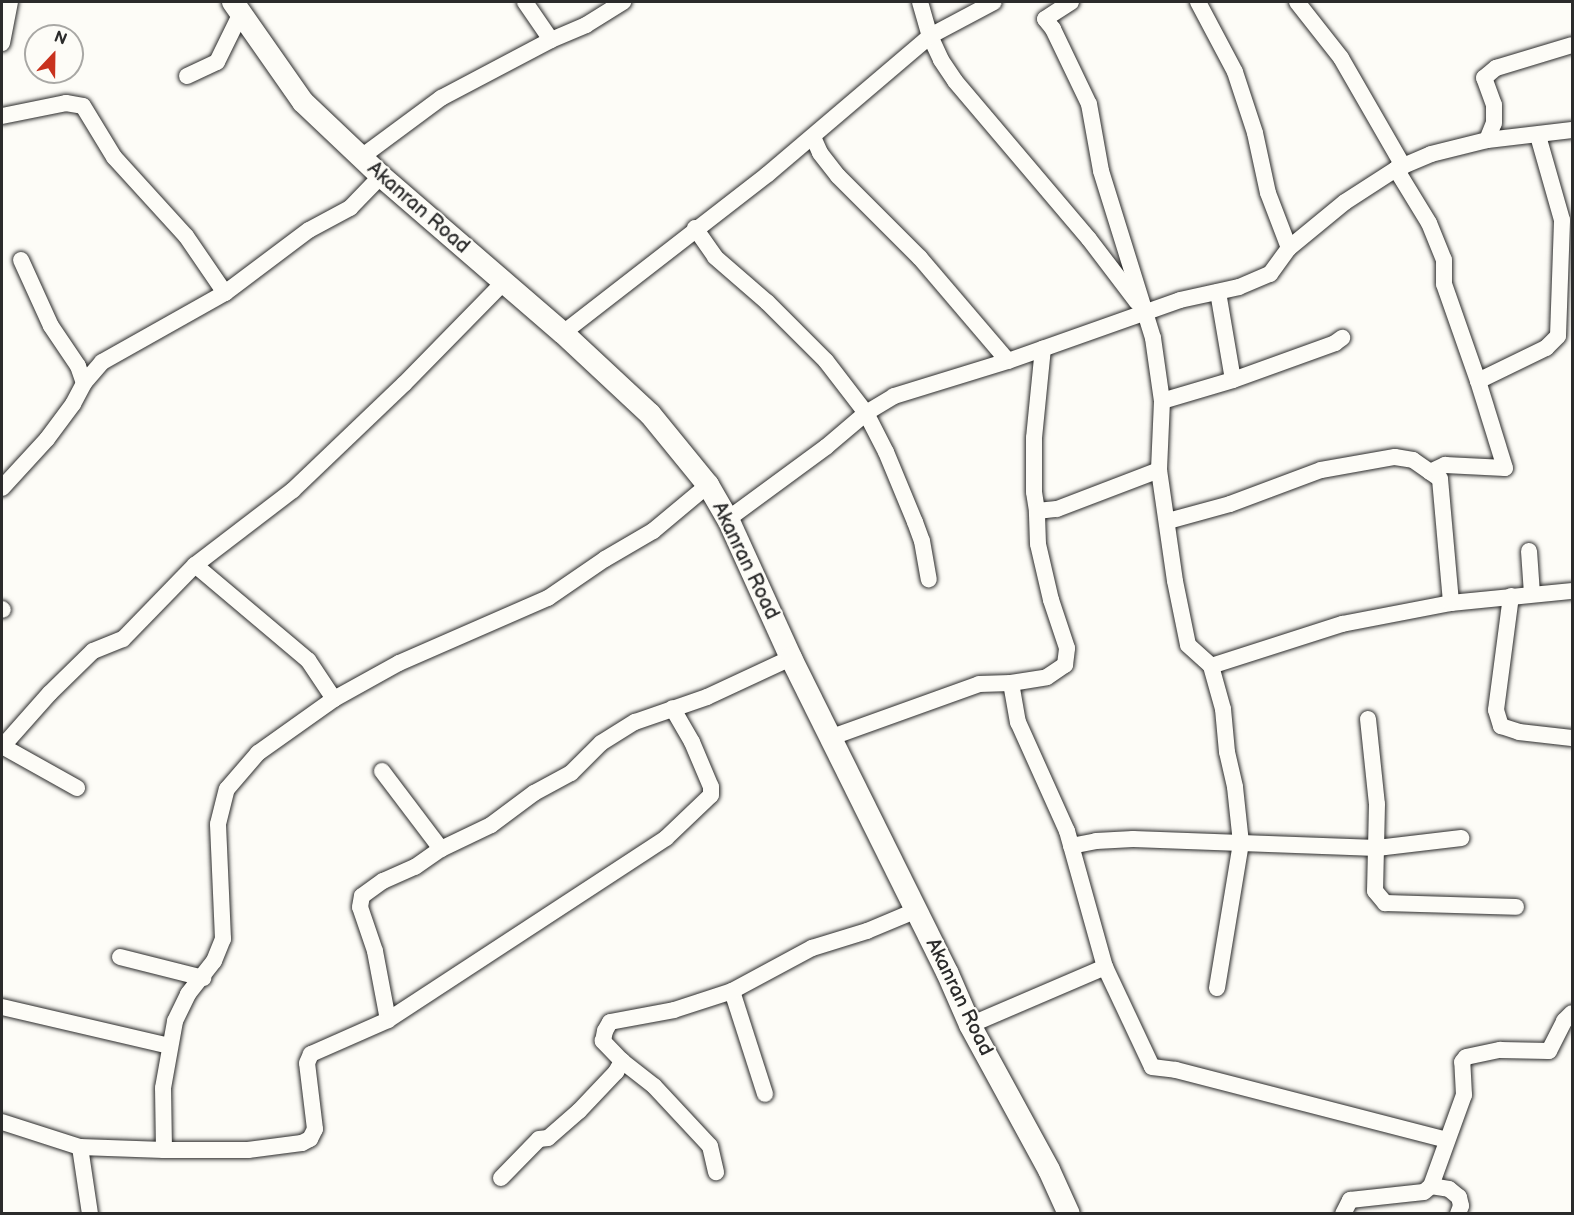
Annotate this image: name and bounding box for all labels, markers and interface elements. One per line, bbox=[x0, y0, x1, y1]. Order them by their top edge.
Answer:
north arrow bbox=[24, 24, 84, 84]
text: N bbox=[51, 28, 69, 50]
street label: Akanran Road bbox=[362, 157, 474, 259]
street label: Akanran Road bbox=[706, 498, 784, 624]
street label: Akanran Road bbox=[920, 934, 998, 1060]

